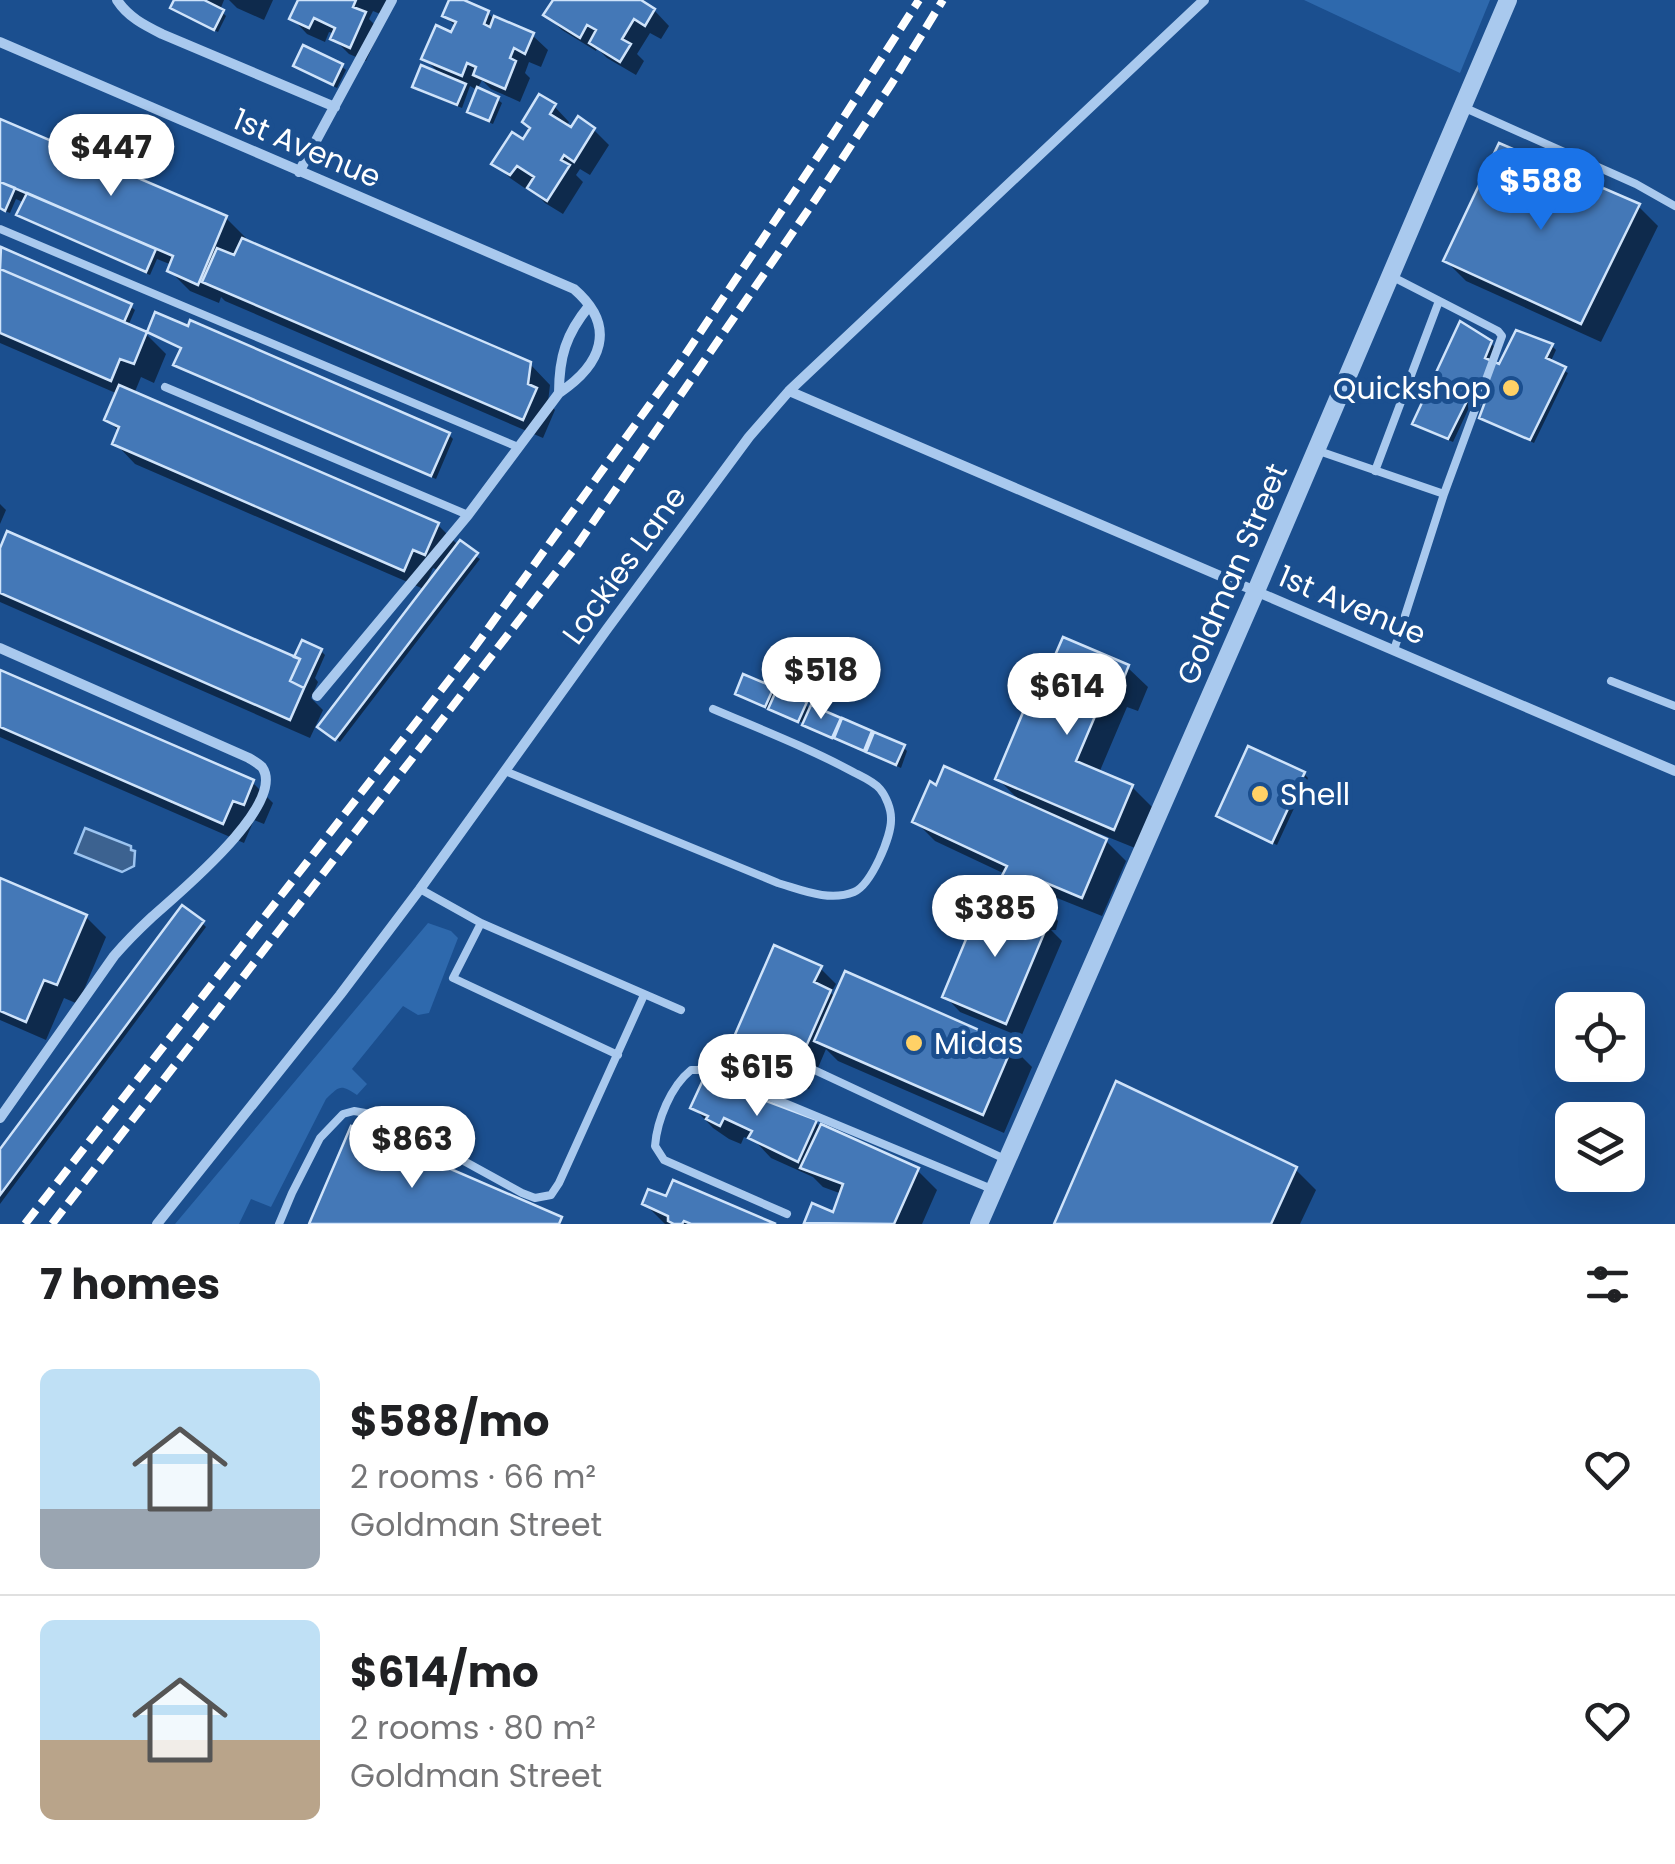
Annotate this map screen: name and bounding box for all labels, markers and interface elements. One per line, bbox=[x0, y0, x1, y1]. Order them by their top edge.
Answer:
street label: 1st Avenue bbox=[226, 98, 388, 198]
pin: $447 bbox=[52, 114, 170, 199]
text: $447 bbox=[70, 124, 152, 169]
pin: $588 bbox=[1482, 148, 1600, 233]
text: $588 bbox=[1499, 158, 1583, 203]
place label: Quickshop bbox=[1333, 367, 1491, 410]
marker: Quickshop bbox=[1500, 377, 1522, 399]
street label: Goldman Street bbox=[1166, 457, 1298, 691]
street label: Lockies Lane bbox=[552, 477, 696, 653]
street label: 1st Avenue bbox=[1271, 555, 1433, 655]
pin: $518 bbox=[762, 637, 880, 722]
text: $518 bbox=[784, 647, 858, 692]
pin: $614 bbox=[1008, 653, 1126, 738]
text: $614 bbox=[1029, 663, 1105, 708]
place label: Shell bbox=[1280, 773, 1350, 816]
marker: Shell bbox=[1249, 783, 1271, 805]
pin: $385 bbox=[936, 875, 1054, 960]
text: $385 bbox=[954, 885, 1036, 930]
map controls bbox=[1555, 992, 1645, 1192]
button: locate bbox=[1555, 992, 1645, 1082]
place label: Midas bbox=[934, 1022, 1023, 1065]
marker: Midas bbox=[903, 1032, 925, 1054]
pin: $615 bbox=[698, 1034, 816, 1119]
text: $615 bbox=[720, 1044, 794, 1089]
button: layers bbox=[1555, 1102, 1645, 1192]
pin: $863 bbox=[353, 1106, 471, 1191]
text: $863 bbox=[371, 1116, 453, 1161]
text: 7 homes bbox=[40, 1255, 220, 1314]
icon: filters bbox=[1580, 1257, 1635, 1312]
text: $588/mo bbox=[350, 1392, 550, 1451]
icon: home bbox=[120, 1409, 240, 1529]
icon: heart bbox=[1580, 1442, 1635, 1497]
text: 2 rooms · 66 m² bbox=[350, 1454, 596, 1499]
text: Goldman Street bbox=[350, 1502, 602, 1547]
text: $614/mo bbox=[350, 1643, 539, 1702]
icon: home bbox=[120, 1660, 240, 1780]
icon: heart bbox=[1580, 1693, 1635, 1748]
text: 2 rooms · 80 m² bbox=[350, 1705, 596, 1750]
text: Goldman Street bbox=[350, 1753, 602, 1798]

